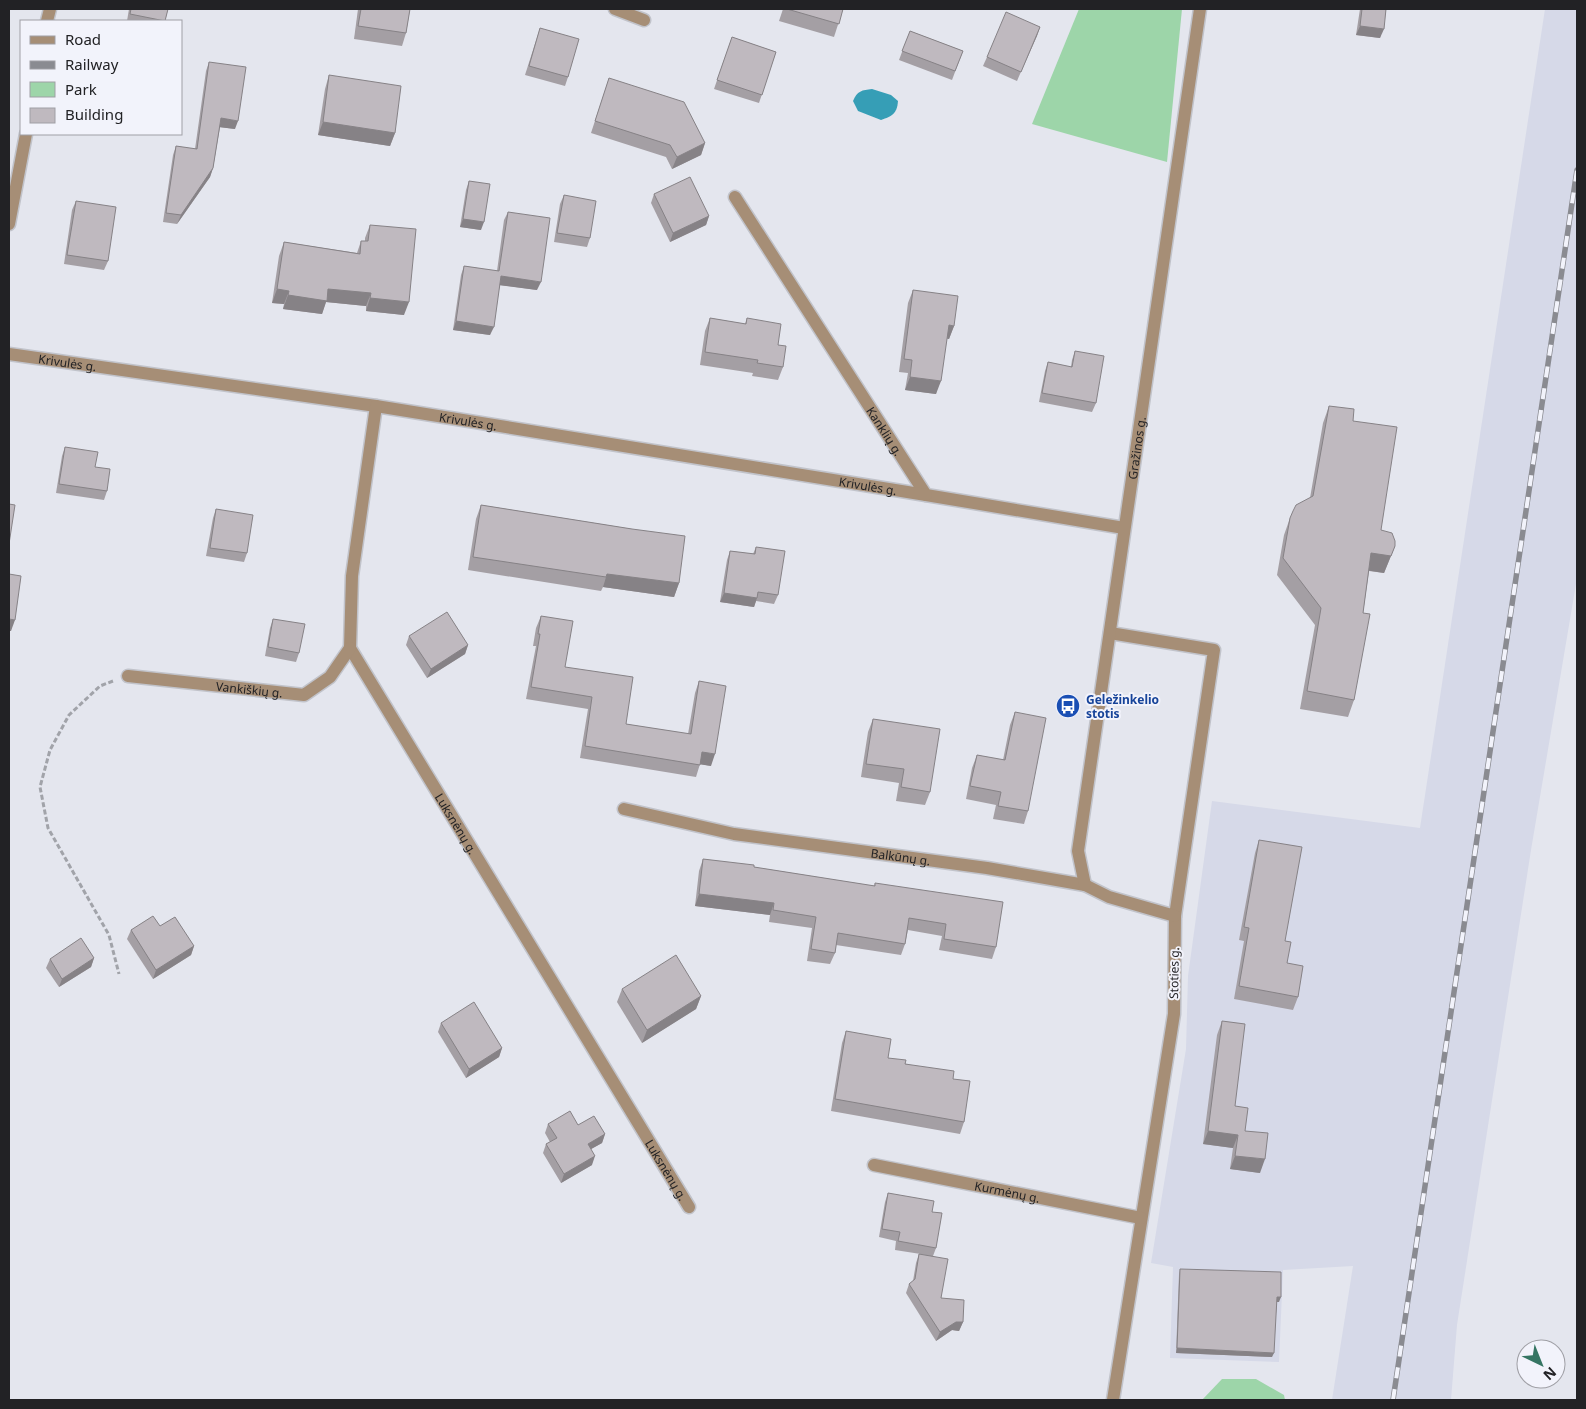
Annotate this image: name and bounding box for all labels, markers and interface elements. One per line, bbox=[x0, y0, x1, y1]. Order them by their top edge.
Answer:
legend bbox=[20, 20, 182, 135]
text: Road bbox=[65, 29, 101, 49]
text: Railway bbox=[65, 54, 119, 74]
text: Park bbox=[65, 79, 97, 99]
text: Building bbox=[65, 104, 123, 124]
street label: Krivulės g. bbox=[37, 350, 98, 375]
street label: Kanklių g. bbox=[863, 403, 907, 459]
street label: Krivulės g. bbox=[438, 408, 498, 434]
street label: Gražinos g. bbox=[1123, 415, 1149, 480]
street label: Krivulės g. bbox=[838, 473, 898, 499]
street label: Vankiškių g. bbox=[215, 677, 284, 701]
place label: Geležinkelio stotis bbox=[1086, 691, 1159, 722]
bus stop icon: Geležinkelio stotis bbox=[1055, 693, 1081, 719]
street label: Luksnėnų g. bbox=[431, 790, 482, 857]
street label: Balkūnų g. bbox=[870, 844, 932, 869]
street label: Stoties g. bbox=[1165, 947, 1183, 999]
street label: Luksnėnų g. bbox=[641, 1136, 692, 1204]
street label: Kurmėnų g. bbox=[973, 1177, 1042, 1206]
north arrow bbox=[1516, 1339, 1566, 1389]
text: N bbox=[1540, 1363, 1561, 1385]

